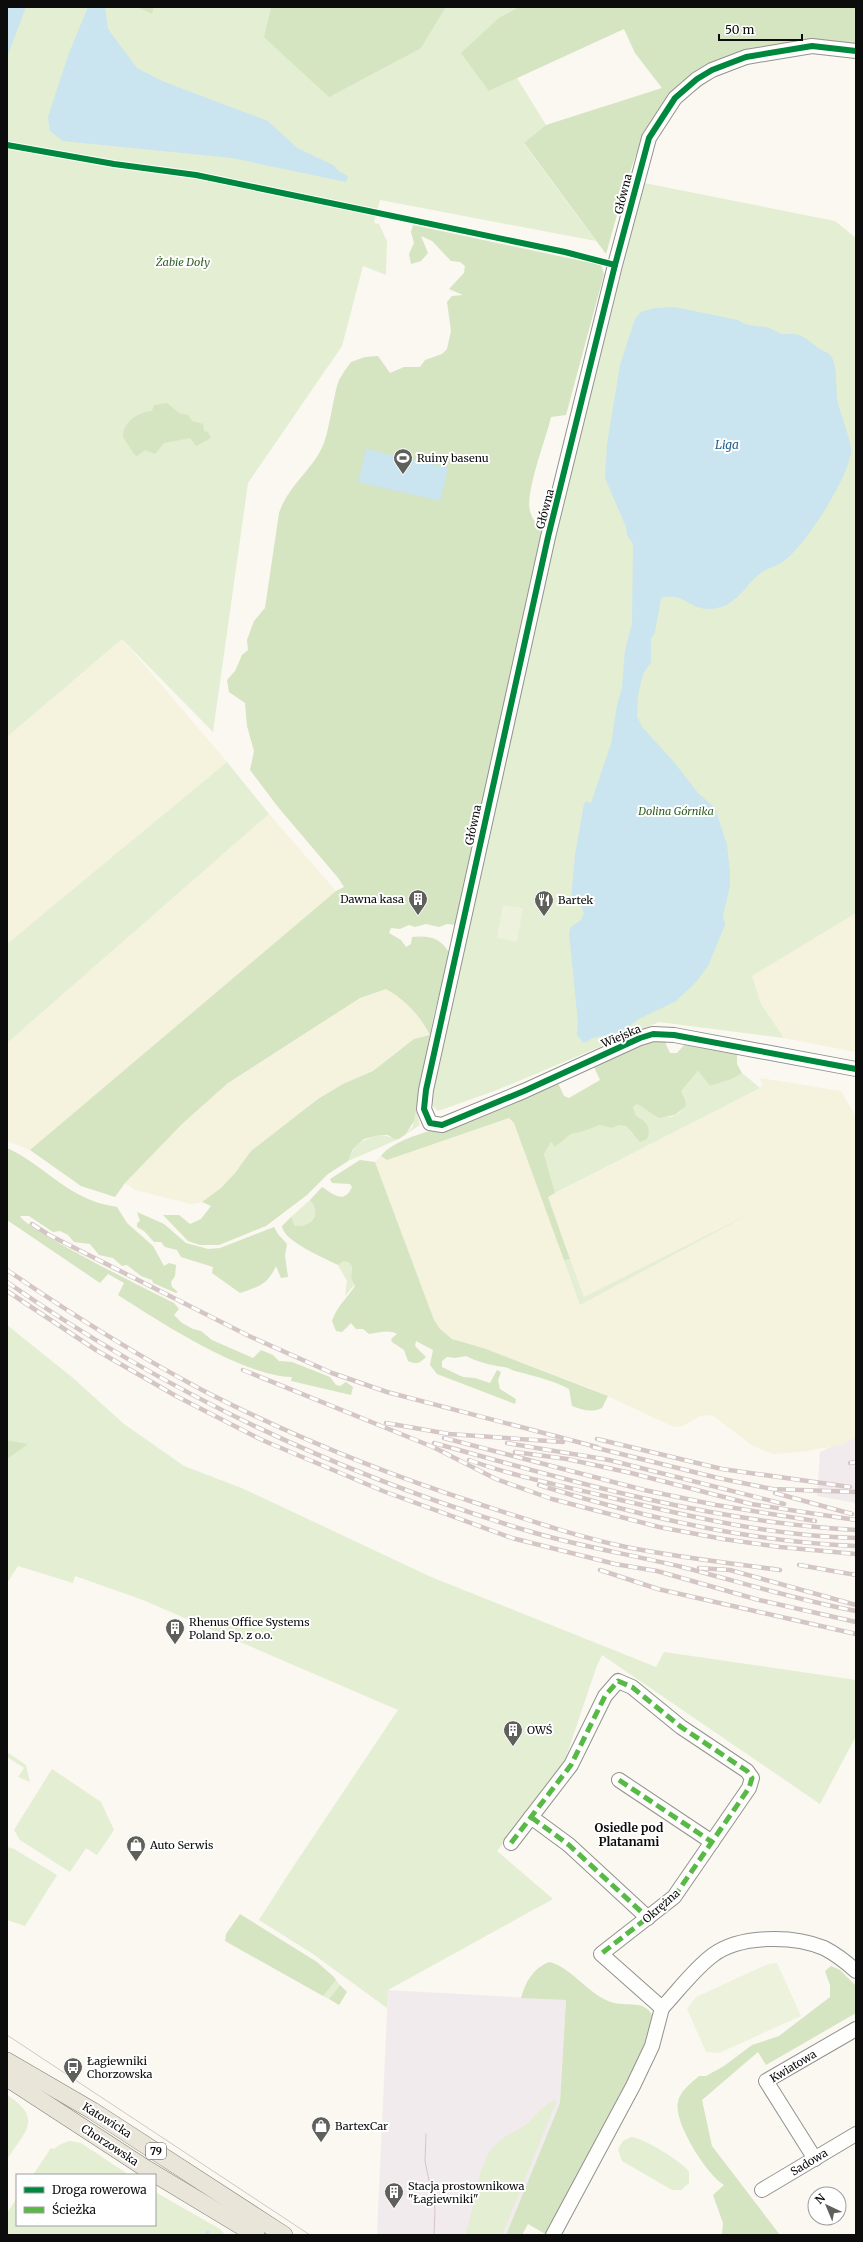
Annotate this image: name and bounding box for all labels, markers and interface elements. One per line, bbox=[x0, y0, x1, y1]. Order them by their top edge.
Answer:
scale bar bbox=[719, 16, 802, 42]
text: 50 m bbox=[725, 22, 754, 37]
street label: Główna bbox=[611, 172, 635, 216]
park label: Żabie Doły bbox=[155, 255, 210, 269]
water label: Liga bbox=[715, 437, 739, 452]
sports icon: Ruiny basenu bbox=[392, 447, 414, 475]
place label: Ruiny basenu bbox=[417, 451, 489, 465]
street label: Główna bbox=[533, 487, 557, 531]
street label: Główna bbox=[462, 803, 484, 846]
park label: Dolina Górnika bbox=[637, 804, 714, 818]
building icon: Dawna kasa bbox=[407, 888, 429, 916]
restaurant icon: Bartek bbox=[533, 889, 555, 917]
place label: Dawna kasa bbox=[340, 892, 404, 906]
place label: Bartek bbox=[558, 893, 593, 907]
street label: Wiejska bbox=[598, 1021, 643, 1051]
place label: Rhenus Office Systems Poland Sp. z o.o. bbox=[189, 1615, 310, 1642]
building icon: Rhenus Office Systems Poland Sp. z o.o. bbox=[164, 1617, 186, 1645]
building icon: OWŚ bbox=[502, 1719, 524, 1747]
place label: OWŚ bbox=[527, 1723, 553, 1737]
district label: Osiedle pod Platanami bbox=[595, 1820, 664, 1849]
shop icon: Auto Serwis bbox=[125, 1834, 147, 1862]
place label: Auto Serwis bbox=[149, 1838, 213, 1852]
street label: Okrężna bbox=[640, 1886, 682, 1926]
street label: Kwiatowa bbox=[767, 2047, 819, 2085]
place label: Łagiewniki Chorzowska bbox=[87, 2054, 153, 2081]
bus stop icon: Łagiewniki Chorzowska bbox=[62, 2056, 84, 2084]
street label: Katowicka bbox=[80, 2099, 134, 2141]
shop icon: BartexCar bbox=[310, 2115, 332, 2143]
place label: BartexCar bbox=[335, 2119, 388, 2133]
street label: Chorzowska bbox=[79, 2121, 141, 2169]
road number: 79 bbox=[146, 2143, 166, 2159]
street label: Sadowa bbox=[788, 2145, 830, 2179]
legend bbox=[16, 2174, 156, 2226]
place label: Stacja prostownikowa "Łagiewniki" bbox=[408, 2179, 524, 2206]
building icon: Stacja prostownikowa "Łagiewniki" bbox=[383, 2181, 405, 2209]
text: Droga rowerowa bbox=[52, 2182, 147, 2197]
north arrow bbox=[807, 2186, 847, 2226]
text: N bbox=[812, 2191, 828, 2207]
text: Ścieżka bbox=[52, 2202, 97, 2217]

